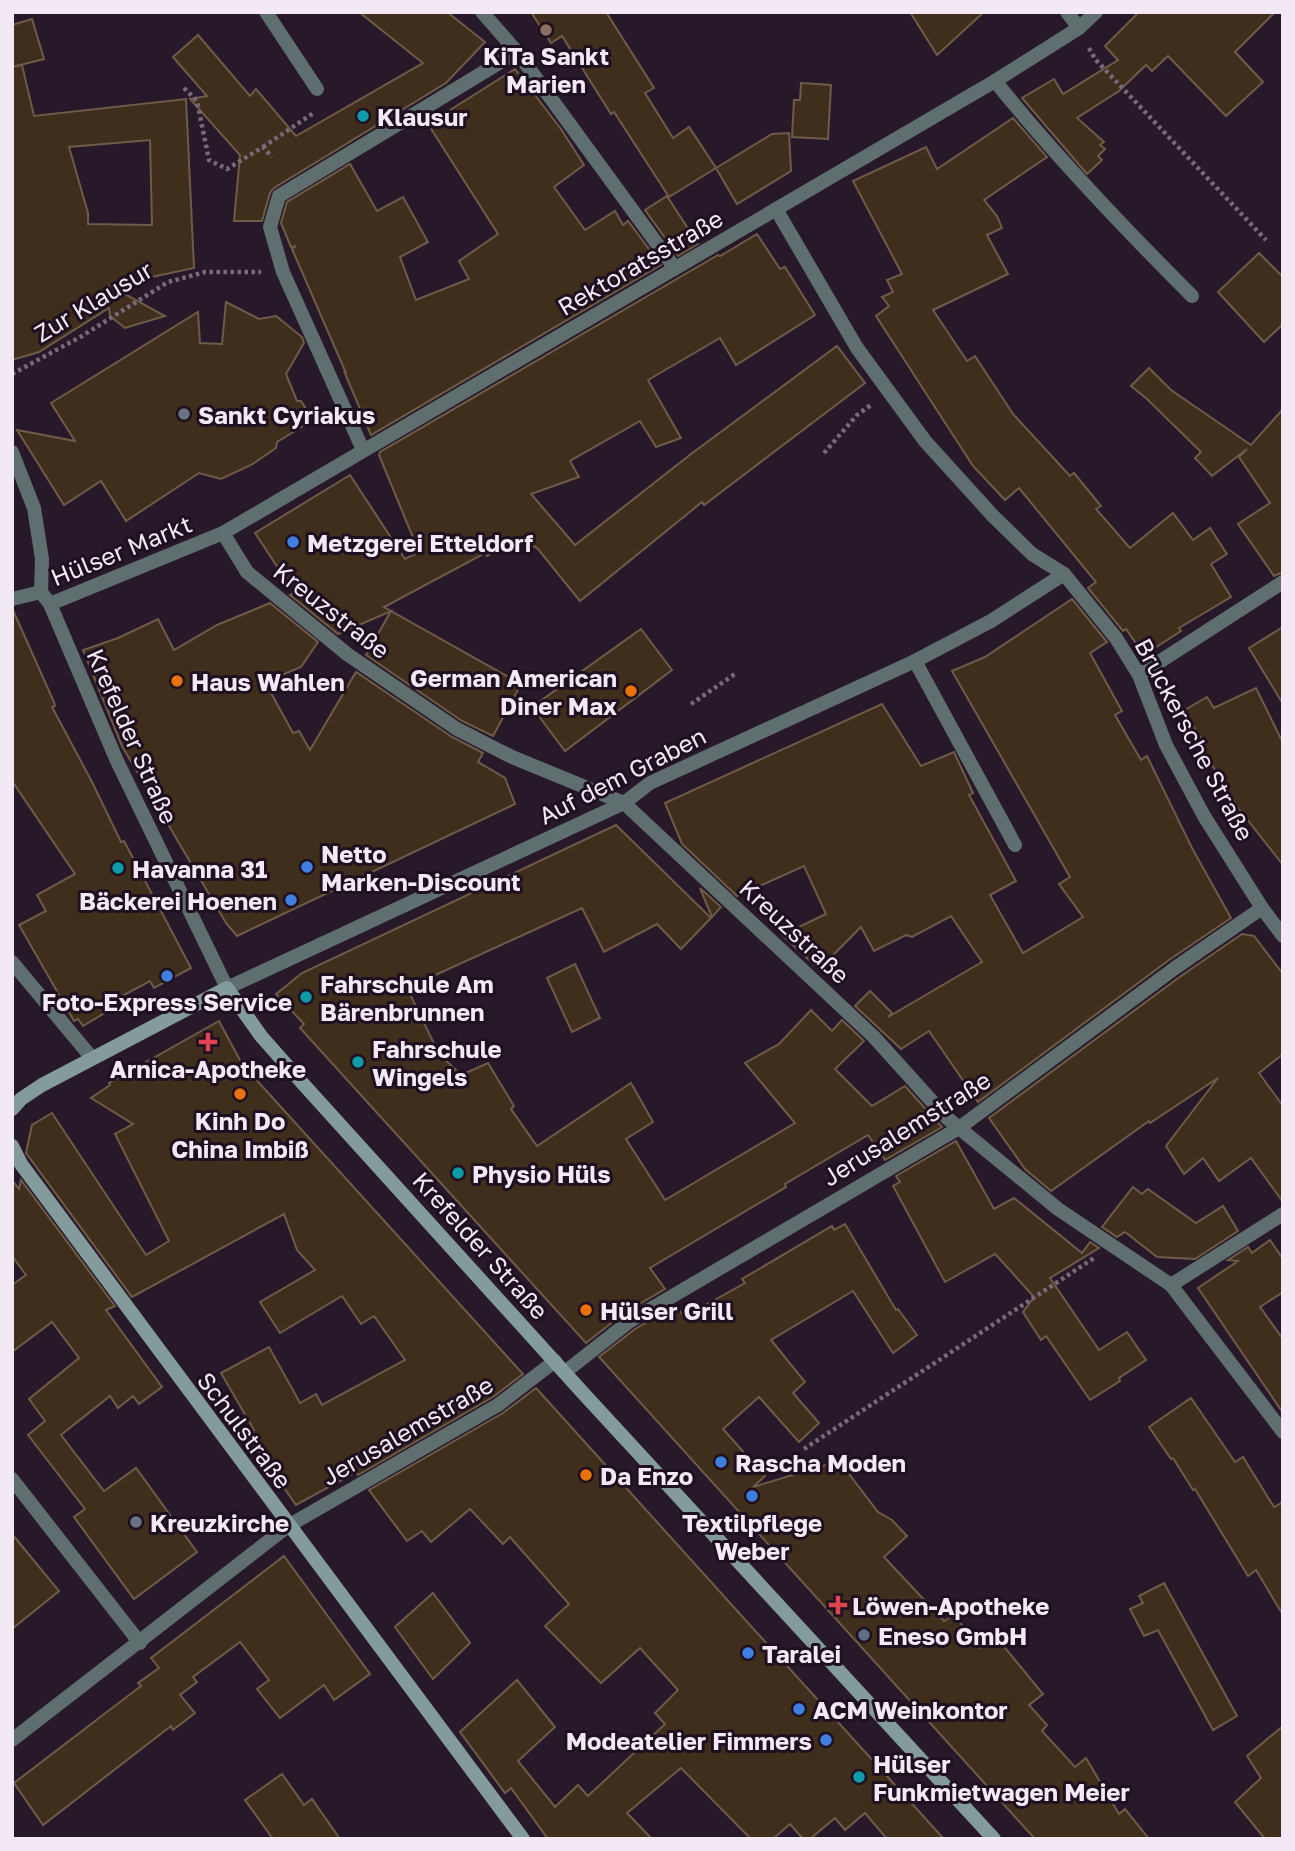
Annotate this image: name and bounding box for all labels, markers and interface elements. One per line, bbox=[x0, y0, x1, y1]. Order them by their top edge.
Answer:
marker: KiTa Sankt Marien bbox=[538, 22, 554, 38]
place label: KiTa Sankt Marien bbox=[483, 41, 609, 98]
place label: Klausur bbox=[377, 102, 468, 131]
marker: Klausur bbox=[355, 108, 371, 124]
street label: Rektoratsstraße bbox=[552, 203, 728, 321]
street label: Zur Klausur bbox=[29, 254, 157, 348]
place label: Sankt Cyriakus bbox=[198, 400, 375, 429]
marker: Sankt Cyriakus bbox=[176, 406, 192, 422]
street label: Hülser Markt bbox=[46, 509, 196, 591]
place label: Metzgerei Etteldorf bbox=[307, 528, 533, 557]
marker: Metzgerei Etteldorf bbox=[285, 534, 301, 550]
street label: Kreuzstraße bbox=[268, 556, 396, 664]
street label: Bruckersche Straße bbox=[1129, 633, 1261, 845]
street label: Krefelder Straße bbox=[81, 644, 185, 828]
place label: German American Diner Max bbox=[410, 663, 617, 720]
place label: Haus Wahlen bbox=[191, 667, 345, 696]
marker: Haus Wahlen bbox=[169, 673, 185, 689]
marker: German American Diner Max bbox=[623, 683, 639, 699]
street label: Auf dem Graben bbox=[534, 720, 710, 830]
place label: Netto Marken-Discount bbox=[321, 839, 521, 896]
place label: Havanna 31 bbox=[132, 854, 267, 883]
marker: Netto Marken-Discount bbox=[299, 859, 315, 875]
marker: Havanna 31 bbox=[110, 860, 126, 876]
street label: Kreuzstraße bbox=[734, 873, 856, 989]
place label: Bäckerei Hoenen bbox=[79, 886, 277, 915]
marker: Bäckerei Hoenen bbox=[283, 892, 299, 908]
marker: Foto-Express Service bbox=[159, 968, 175, 984]
place label: Fahrschule Am Bärenbrunnen bbox=[320, 969, 494, 1026]
place label: Foto-Express Service bbox=[42, 987, 292, 1016]
marker: Fahrschule Am Bärenbrunnen bbox=[298, 989, 314, 1005]
marker: Arnica-Apotheke bbox=[200, 1034, 216, 1050]
place label: Fahrschule Wingels bbox=[372, 1034, 502, 1091]
place label: Arnica-Apotheke bbox=[110, 1054, 306, 1083]
marker: Fahrschule Wingels bbox=[350, 1054, 366, 1070]
street label: Jerusalemstraße bbox=[817, 1065, 995, 1191]
marker: Kinh Do China Imbiß bbox=[232, 1086, 248, 1102]
place label: Kinh Do China Imbiß bbox=[171, 1106, 309, 1163]
place label: Physio Hüls bbox=[472, 1159, 611, 1188]
street label: Krefelder Straße bbox=[407, 1165, 555, 1325]
marker: Physio Hüls bbox=[450, 1165, 466, 1181]
place label: Hülser Grill bbox=[600, 1296, 733, 1325]
marker: Hülser Grill bbox=[578, 1302, 594, 1318]
street label: Schulstraße bbox=[192, 1366, 298, 1494]
street label: Jerusalemstraße bbox=[316, 1369, 498, 1491]
place label: Rascha Moden bbox=[735, 1448, 906, 1477]
marker: Rascha Moden bbox=[713, 1454, 729, 1470]
place label: Da Enzo bbox=[600, 1461, 693, 1490]
marker: Da Enzo bbox=[578, 1467, 594, 1483]
marker: Textilpflege Weber bbox=[744, 1488, 760, 1504]
place label: Kreuzkirche bbox=[150, 1508, 289, 1537]
place label: Textilpflege Weber bbox=[682, 1508, 822, 1565]
marker: Kreuzkirche bbox=[128, 1514, 144, 1530]
place label: Löwen-Apotheke bbox=[852, 1591, 1050, 1620]
marker: Löwen-Apotheke bbox=[830, 1597, 846, 1613]
place label: Eneso GmbH bbox=[878, 1621, 1027, 1650]
marker: Eneso GmbH bbox=[856, 1627, 872, 1643]
place label: Taralei bbox=[762, 1639, 841, 1668]
marker: Taralei bbox=[740, 1645, 756, 1661]
place label: ACM Weinkontor bbox=[813, 1695, 1008, 1724]
marker: ACM Weinkontor bbox=[791, 1701, 807, 1717]
place label: Modeatelier Fimmers bbox=[566, 1726, 812, 1755]
marker: Modeatelier Fimmers bbox=[818, 1732, 834, 1748]
place label: Hülser Funkmietwagen Meier bbox=[873, 1749, 1130, 1806]
marker: Hülser Funkmietwagen Meier bbox=[851, 1769, 867, 1785]

